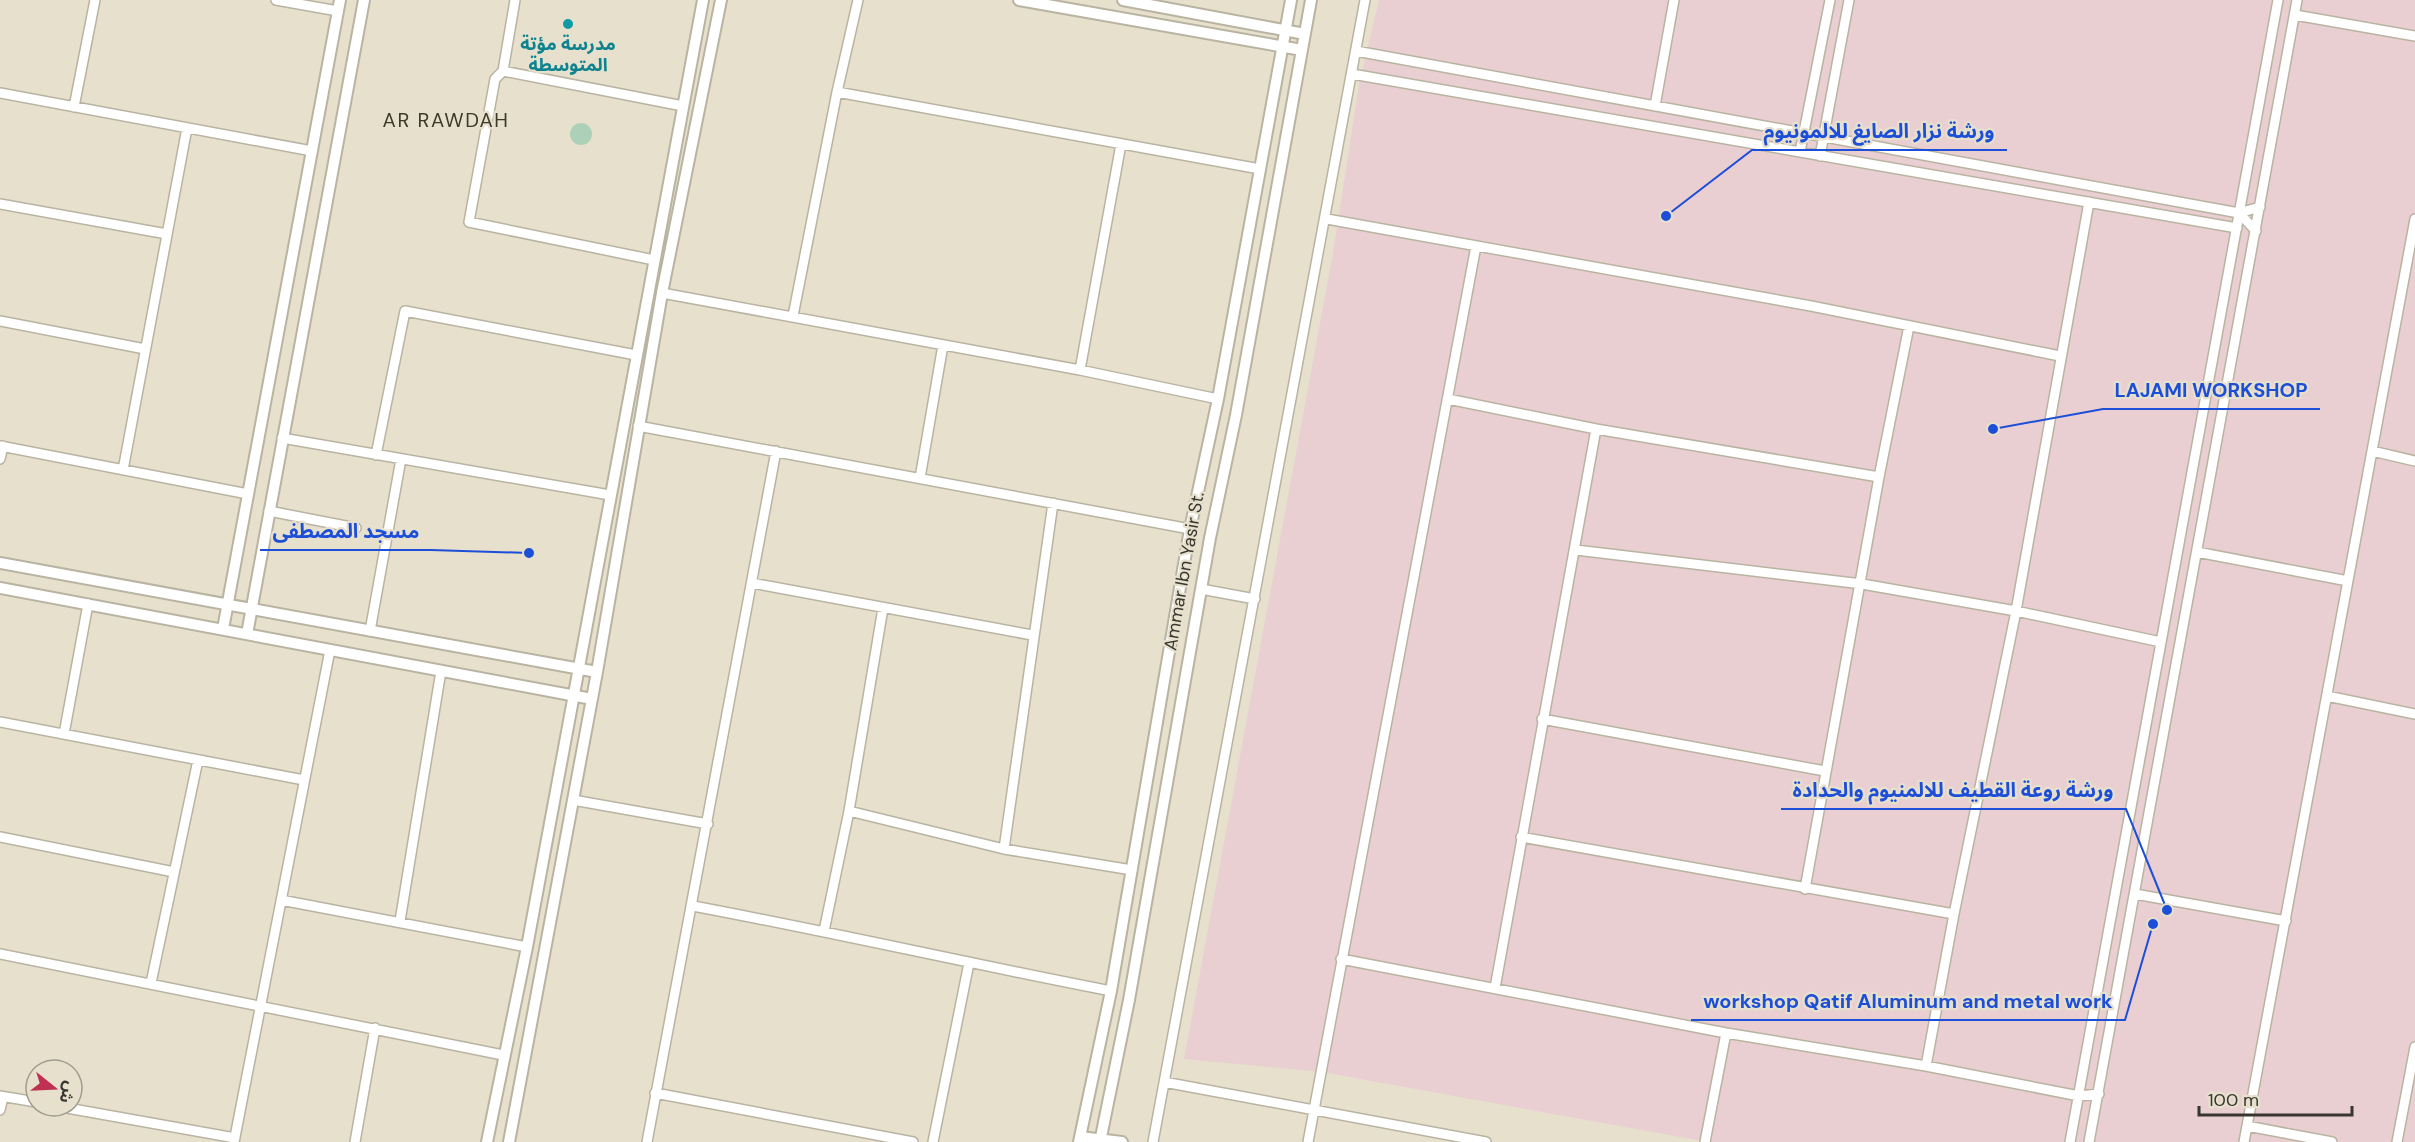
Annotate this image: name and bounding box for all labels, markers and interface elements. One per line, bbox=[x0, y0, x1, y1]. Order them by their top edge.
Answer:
marker: مدرسة مؤتة المتوسطة bbox=[561, 17, 575, 31]
place label: مدرسة مؤتة المتوسطة bbox=[520, 32, 616, 77]
district label: AR RAWDAH bbox=[383, 107, 509, 133]
callout: ورشة نزار الصايغ للالمونيوم bbox=[1752, 112, 2007, 150]
text: ورشة نزار الصايغ للالمونيوم bbox=[1763, 118, 1995, 146]
callout: LAJAMI WORKSHOP bbox=[2103, 371, 2320, 409]
text: LAJAMI WORKSHOP bbox=[2114, 377, 2308, 403]
street label: Ammar Ibn Yasir St. bbox=[1158, 490, 1210, 652]
callout: مسجد المصطفى bbox=[260, 512, 431, 550]
text: مسجد المصطفى bbox=[273, 518, 420, 544]
callout: ورشة روعة القطيف للالمنيوم والحدادة bbox=[1781, 771, 2126, 809]
text: ورشة روعة القطيف للالمنيوم والحدادة bbox=[1793, 777, 2113, 805]
callout: workshop Qatif Aluminum and metal work bbox=[1691, 982, 2125, 1020]
text: workshop Qatif Aluminum and metal work bbox=[1703, 988, 2113, 1014]
north arrow bbox=[24, 1058, 84, 1118]
text: ش bbox=[54, 1079, 81, 1106]
scale bar bbox=[2199, 1079, 2352, 1117]
text: 100 m bbox=[2208, 1088, 2259, 1112]

